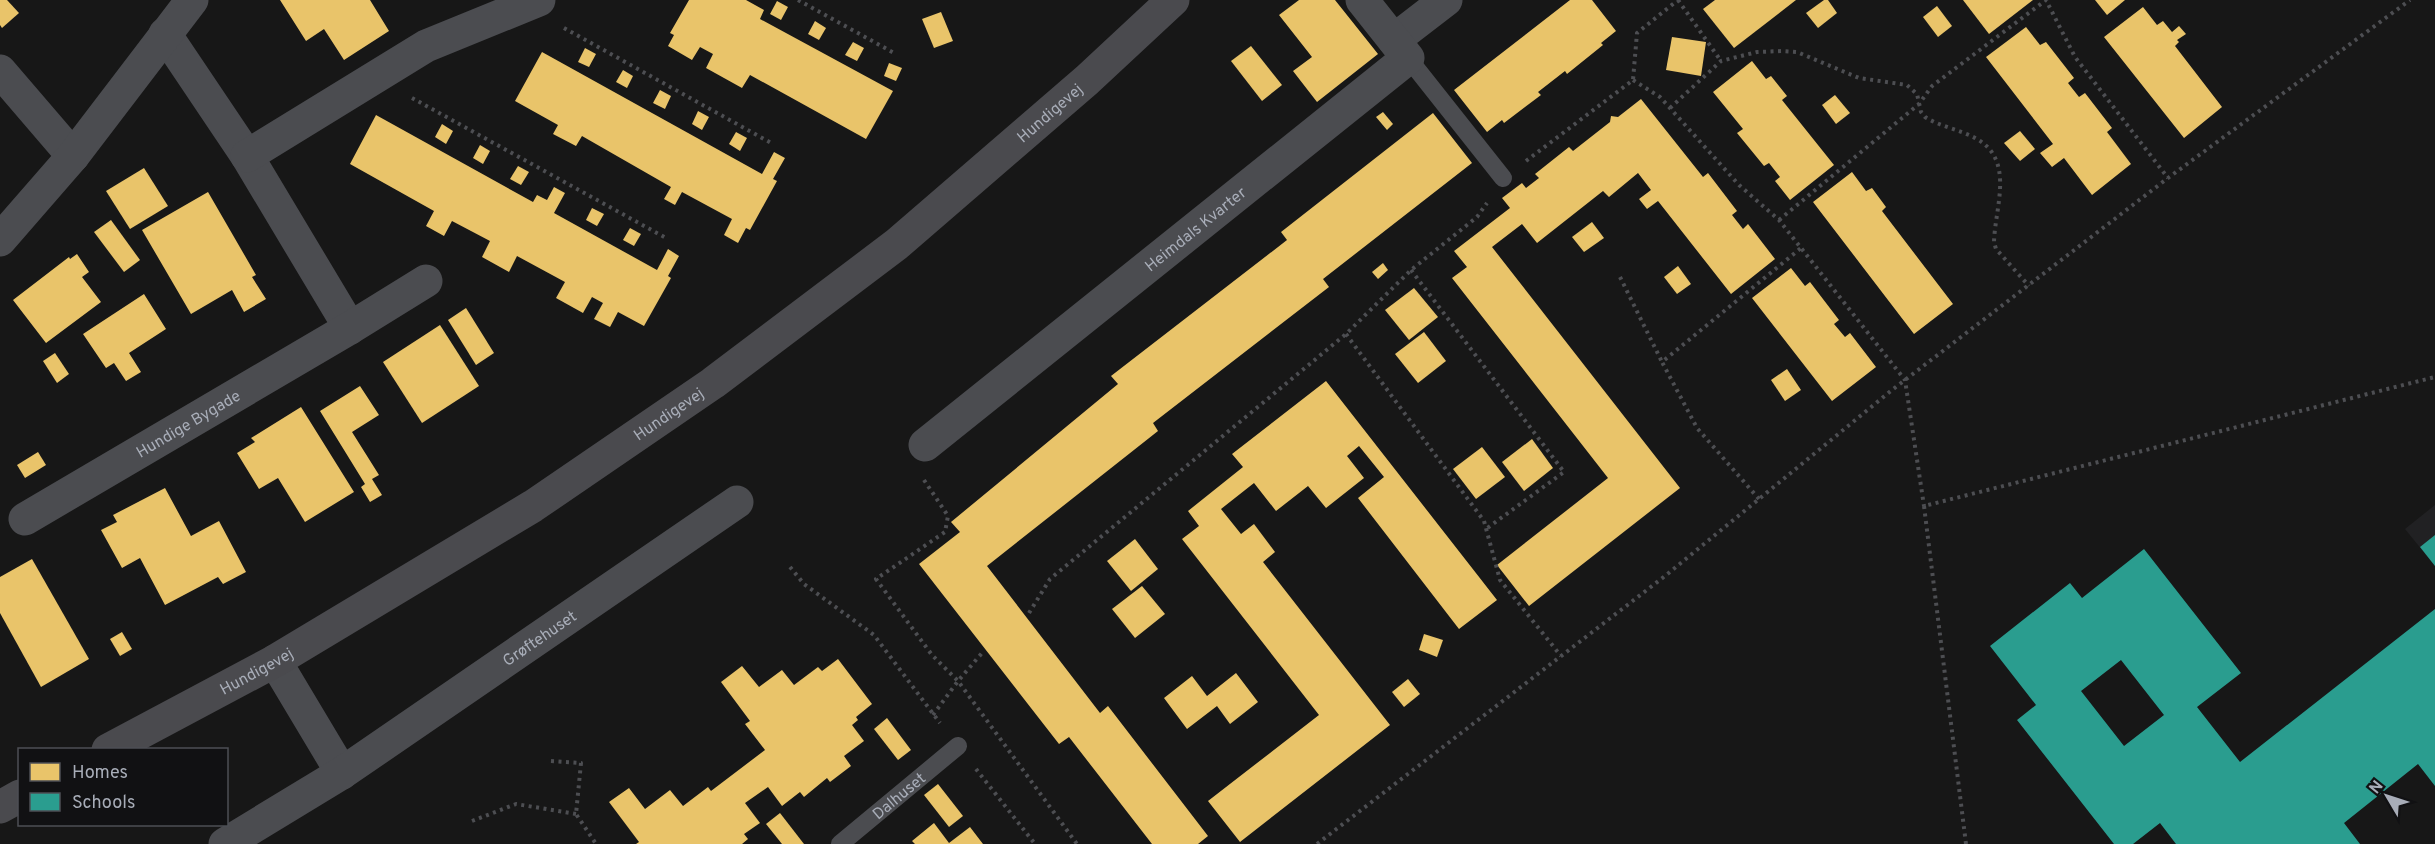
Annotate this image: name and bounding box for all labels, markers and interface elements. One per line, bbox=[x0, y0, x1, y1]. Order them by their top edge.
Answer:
street label: Hundigevej bbox=[1014, 80, 1088, 148]
street label: Heimdals Kvarter bbox=[1141, 184, 1251, 277]
street label: Hundigevej bbox=[630, 384, 708, 446]
street label: Hundige Bygade bbox=[133, 386, 245, 463]
street label: Grøftehuset bbox=[499, 607, 581, 672]
street label: Hundigevej bbox=[217, 644, 298, 701]
legend bbox=[18, 748, 228, 826]
text: Homes bbox=[72, 762, 128, 785]
north arrow bbox=[2357, 766, 2417, 826]
street label: Dalhuset bbox=[869, 769, 930, 825]
text: N bbox=[2366, 777, 2388, 799]
text: Schools bbox=[72, 792, 135, 815]

